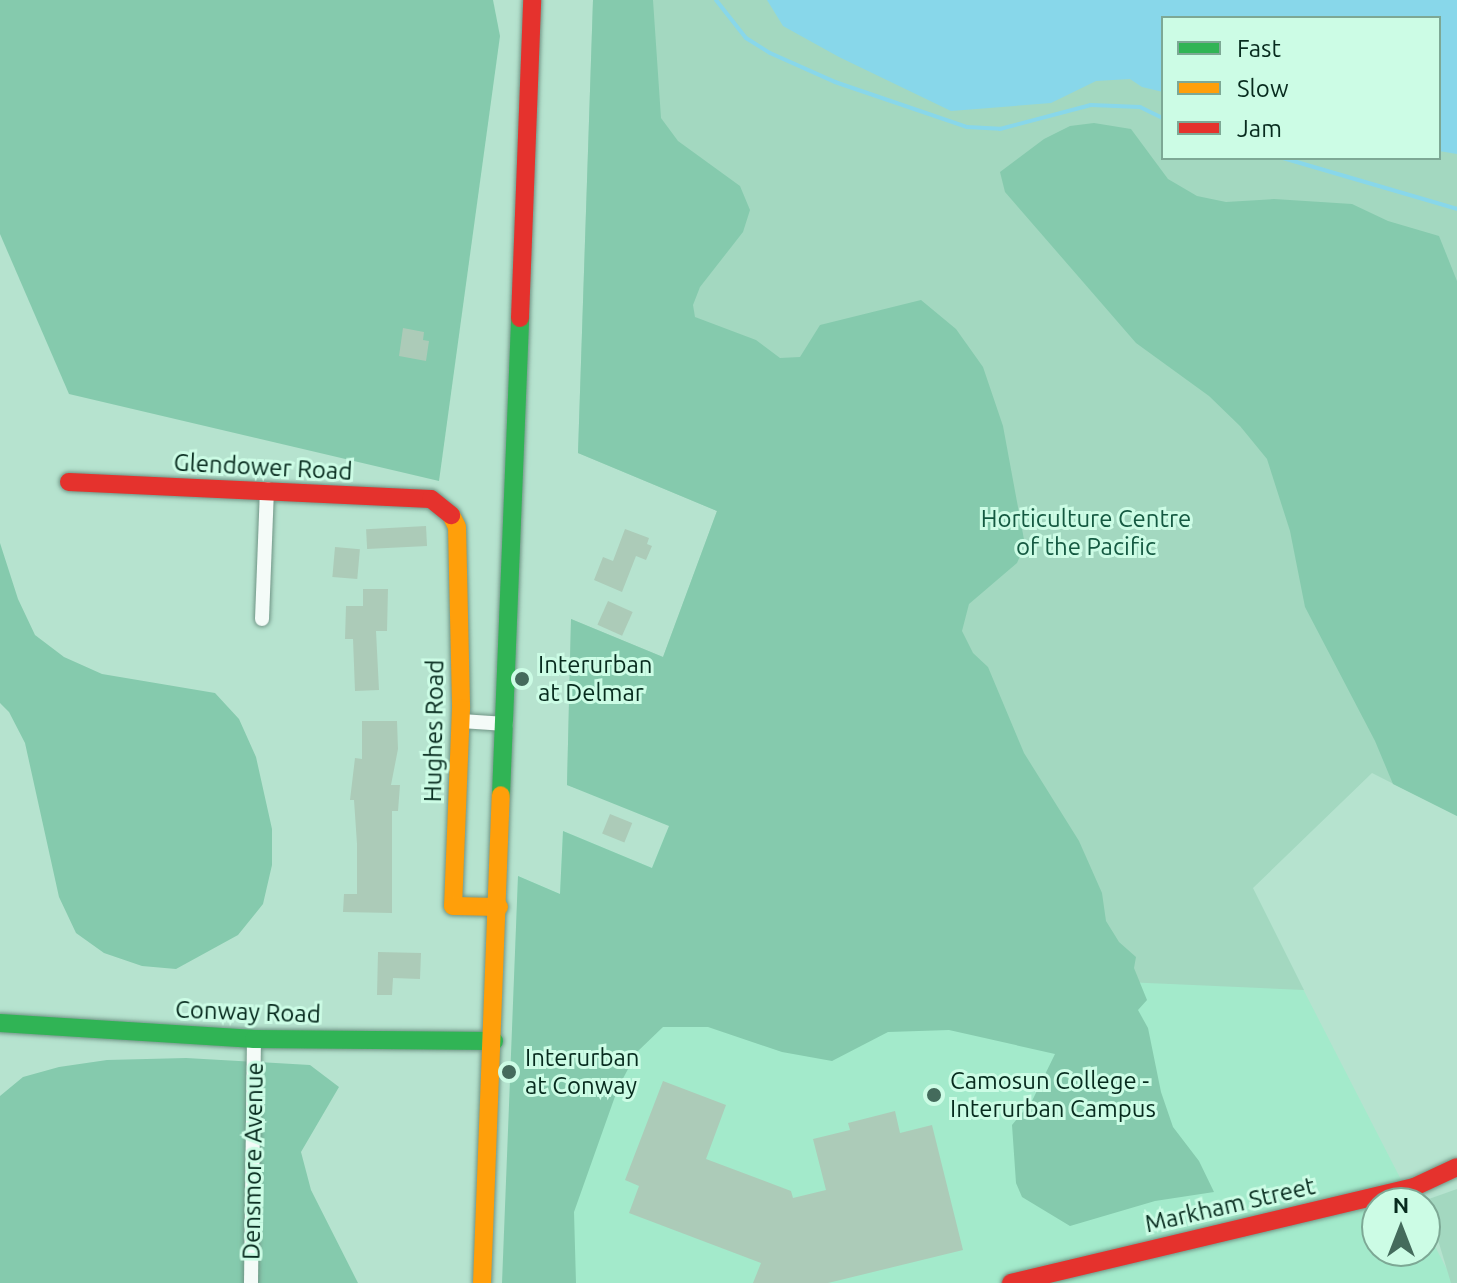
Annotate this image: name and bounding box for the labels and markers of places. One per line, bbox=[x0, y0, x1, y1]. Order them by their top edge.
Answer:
place label: Interurban at Delmar bbox=[538, 651, 652, 707]
marker: Interurban at Delmar bbox=[513, 670, 531, 688]
place label: Interurban at Conway bbox=[525, 1044, 639, 1100]
marker: Interurban at Conway bbox=[500, 1063, 518, 1081]
place label: Camosun College - Interurban Campus bbox=[950, 1067, 1156, 1123]
marker: Camosun College - Interurban Campus bbox=[925, 1086, 943, 1104]

